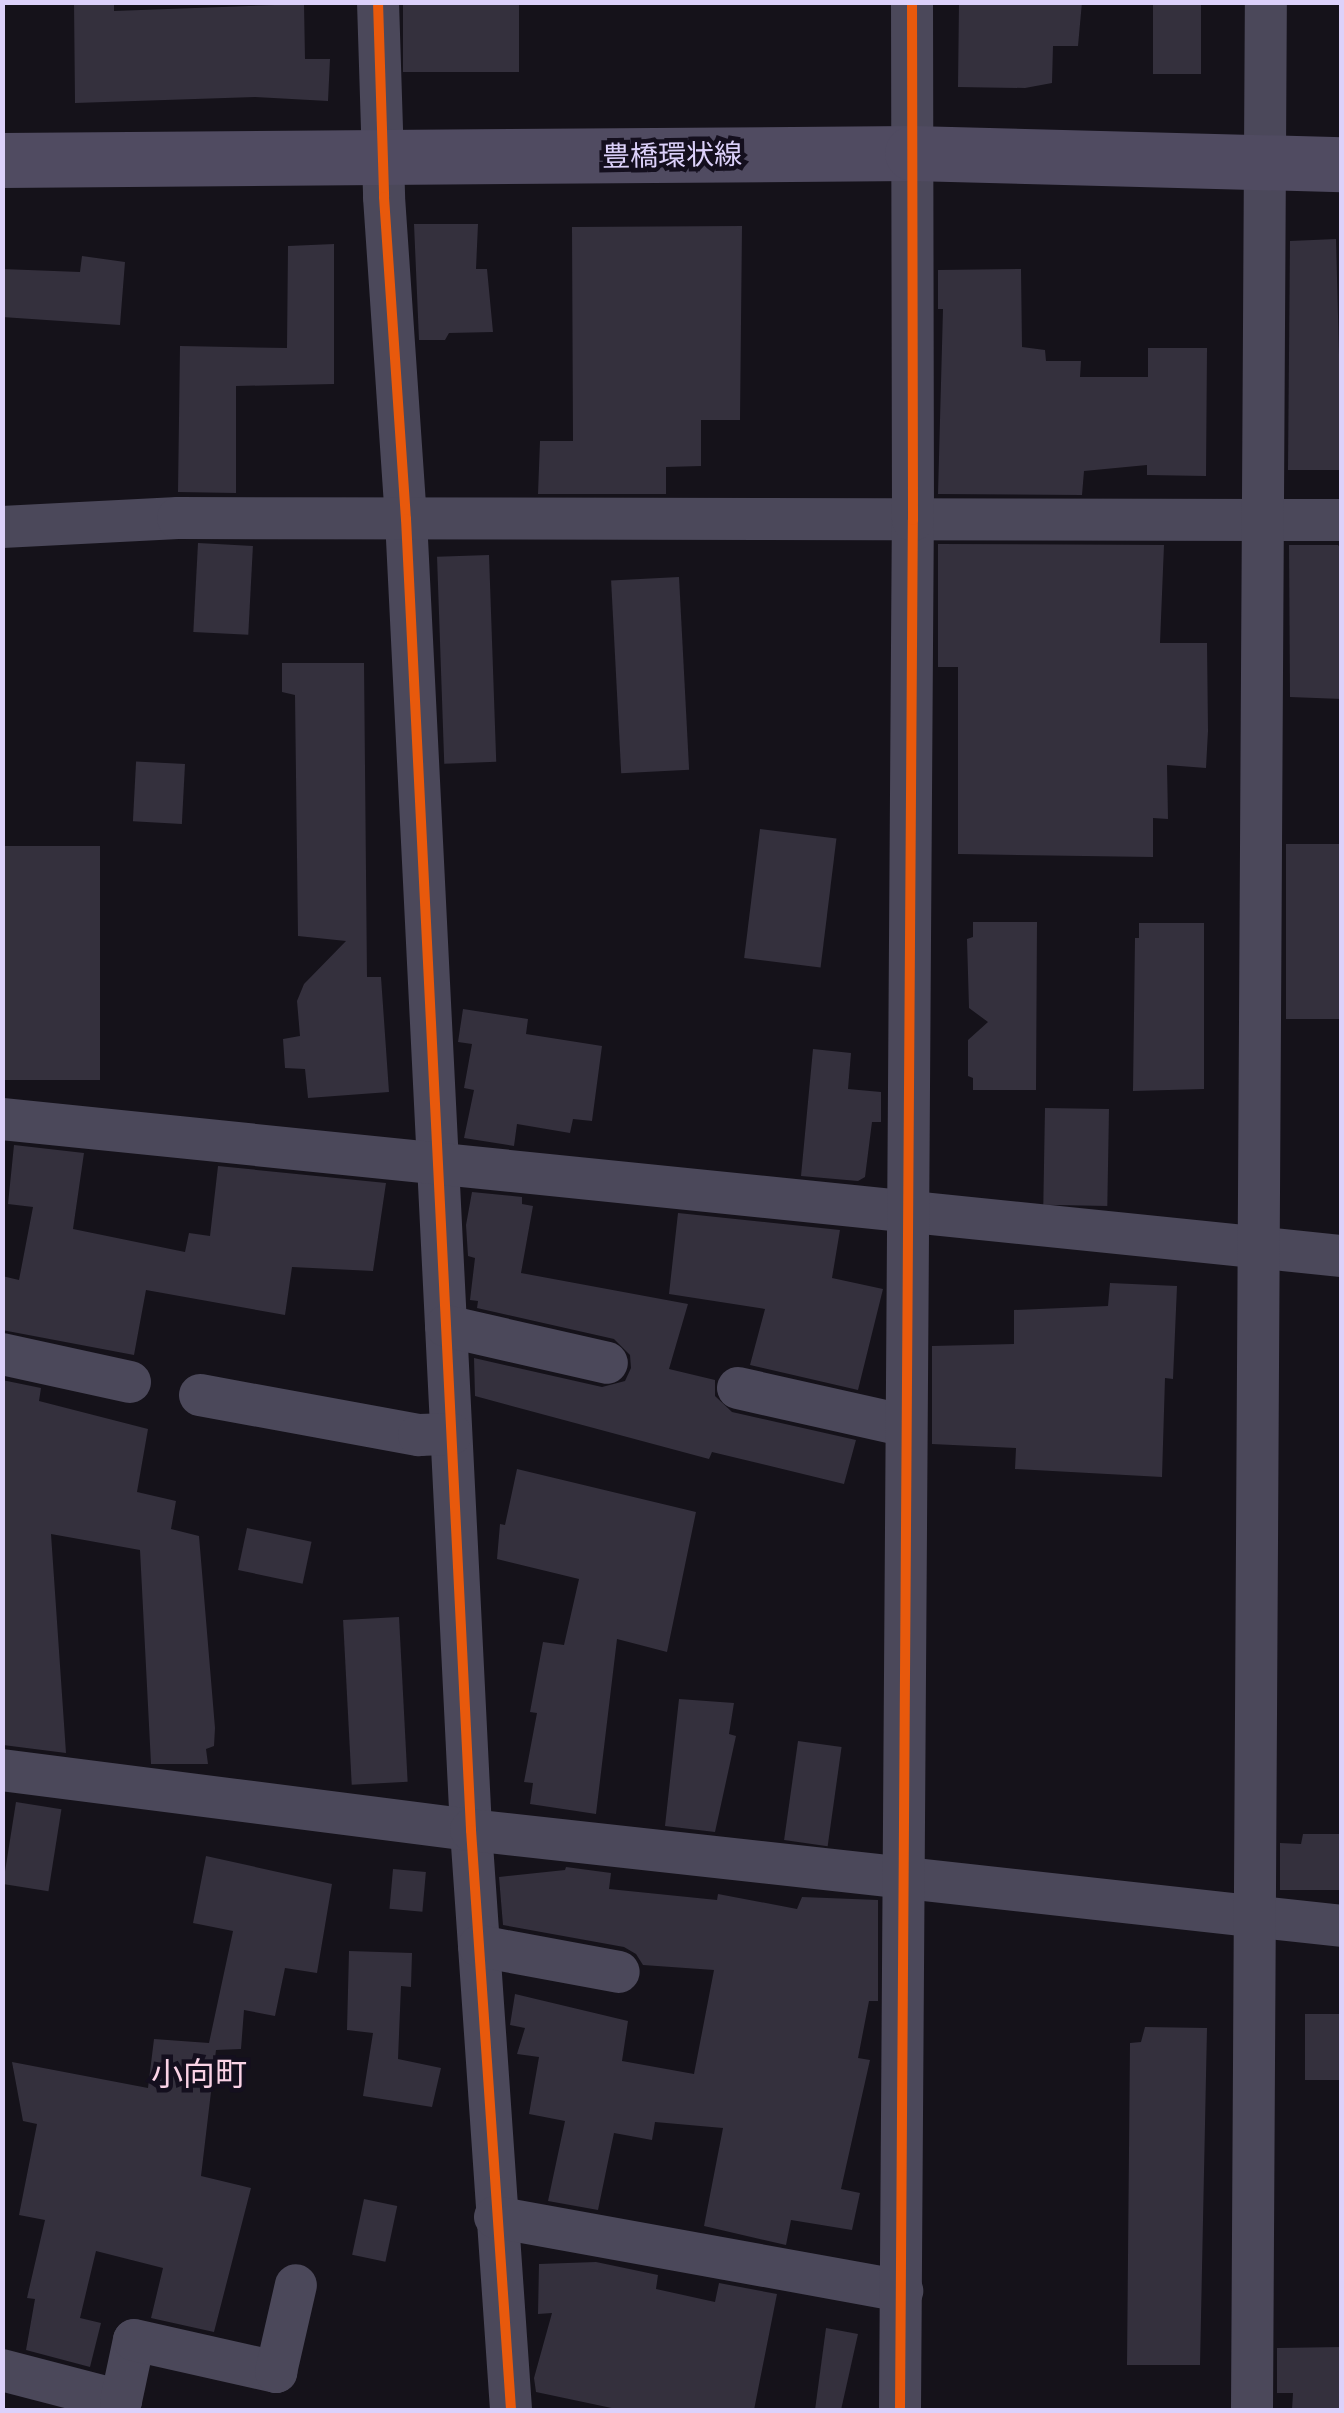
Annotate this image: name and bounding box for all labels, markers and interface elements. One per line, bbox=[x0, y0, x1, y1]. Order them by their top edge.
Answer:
street label: 豊橋環状線 bbox=[602, 138, 742, 174]
district label: 小向町 bbox=[151, 2055, 247, 2093]

